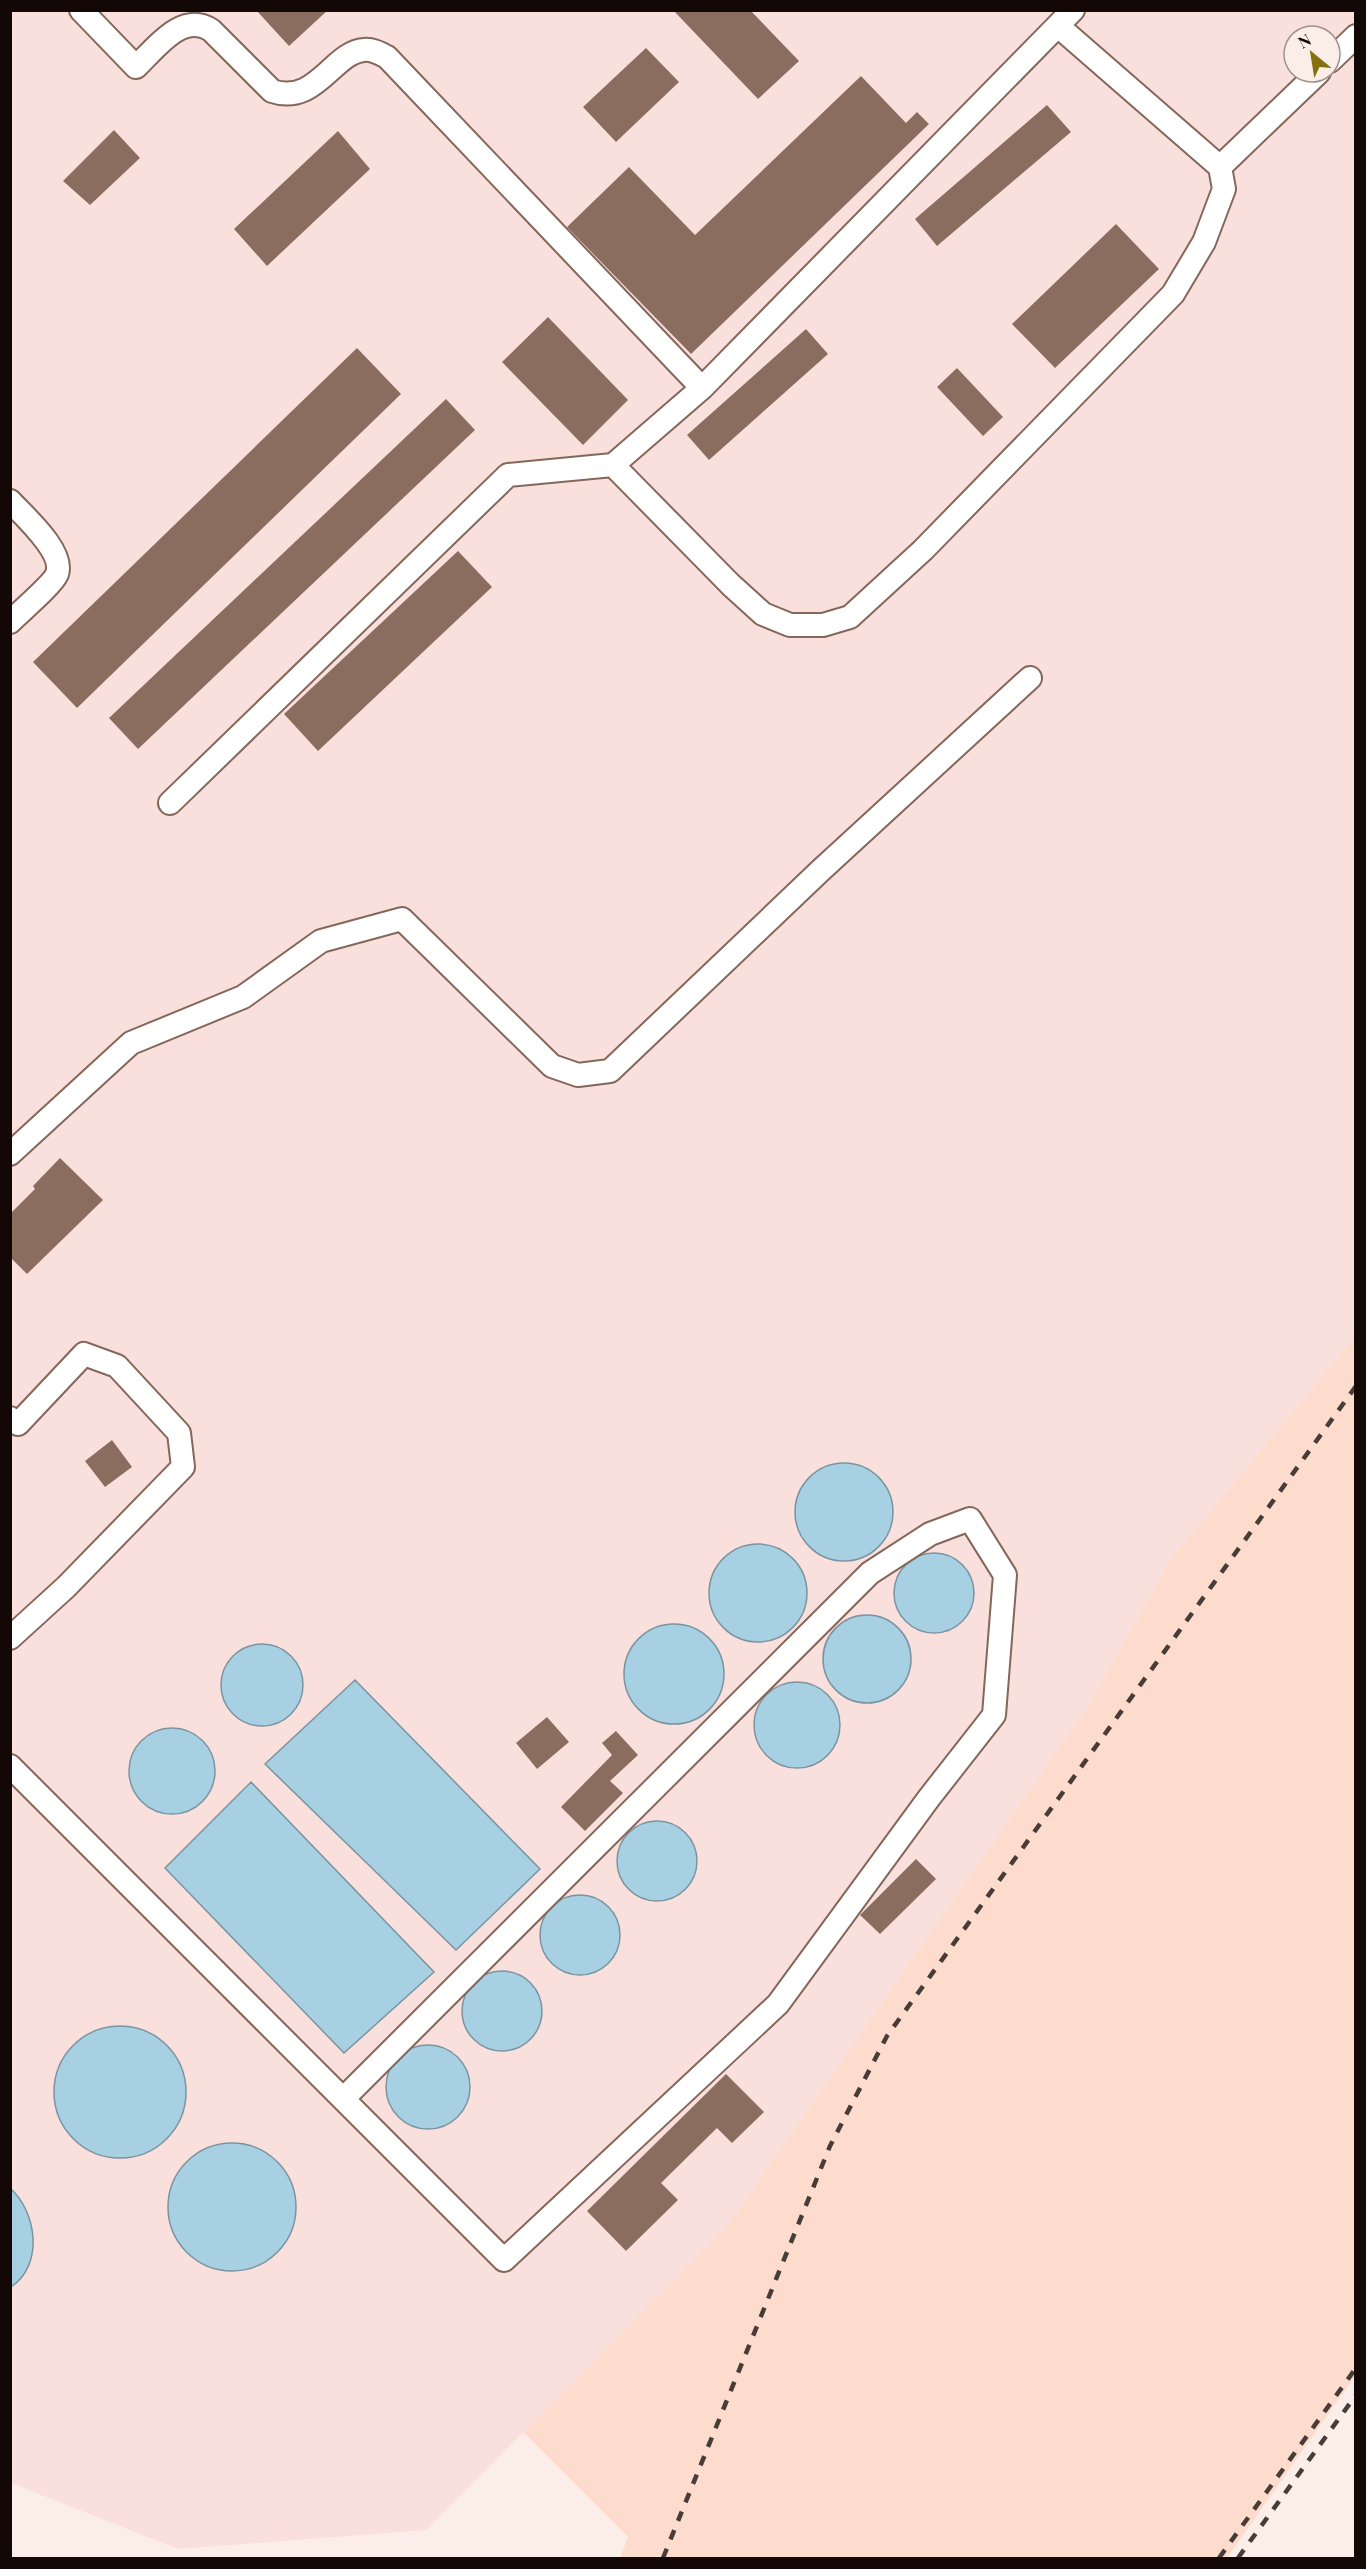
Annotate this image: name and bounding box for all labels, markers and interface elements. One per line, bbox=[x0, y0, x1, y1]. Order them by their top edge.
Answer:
north arrow bbox=[1282, 24, 1342, 84]
text: N bbox=[1294, 28, 1315, 53]

